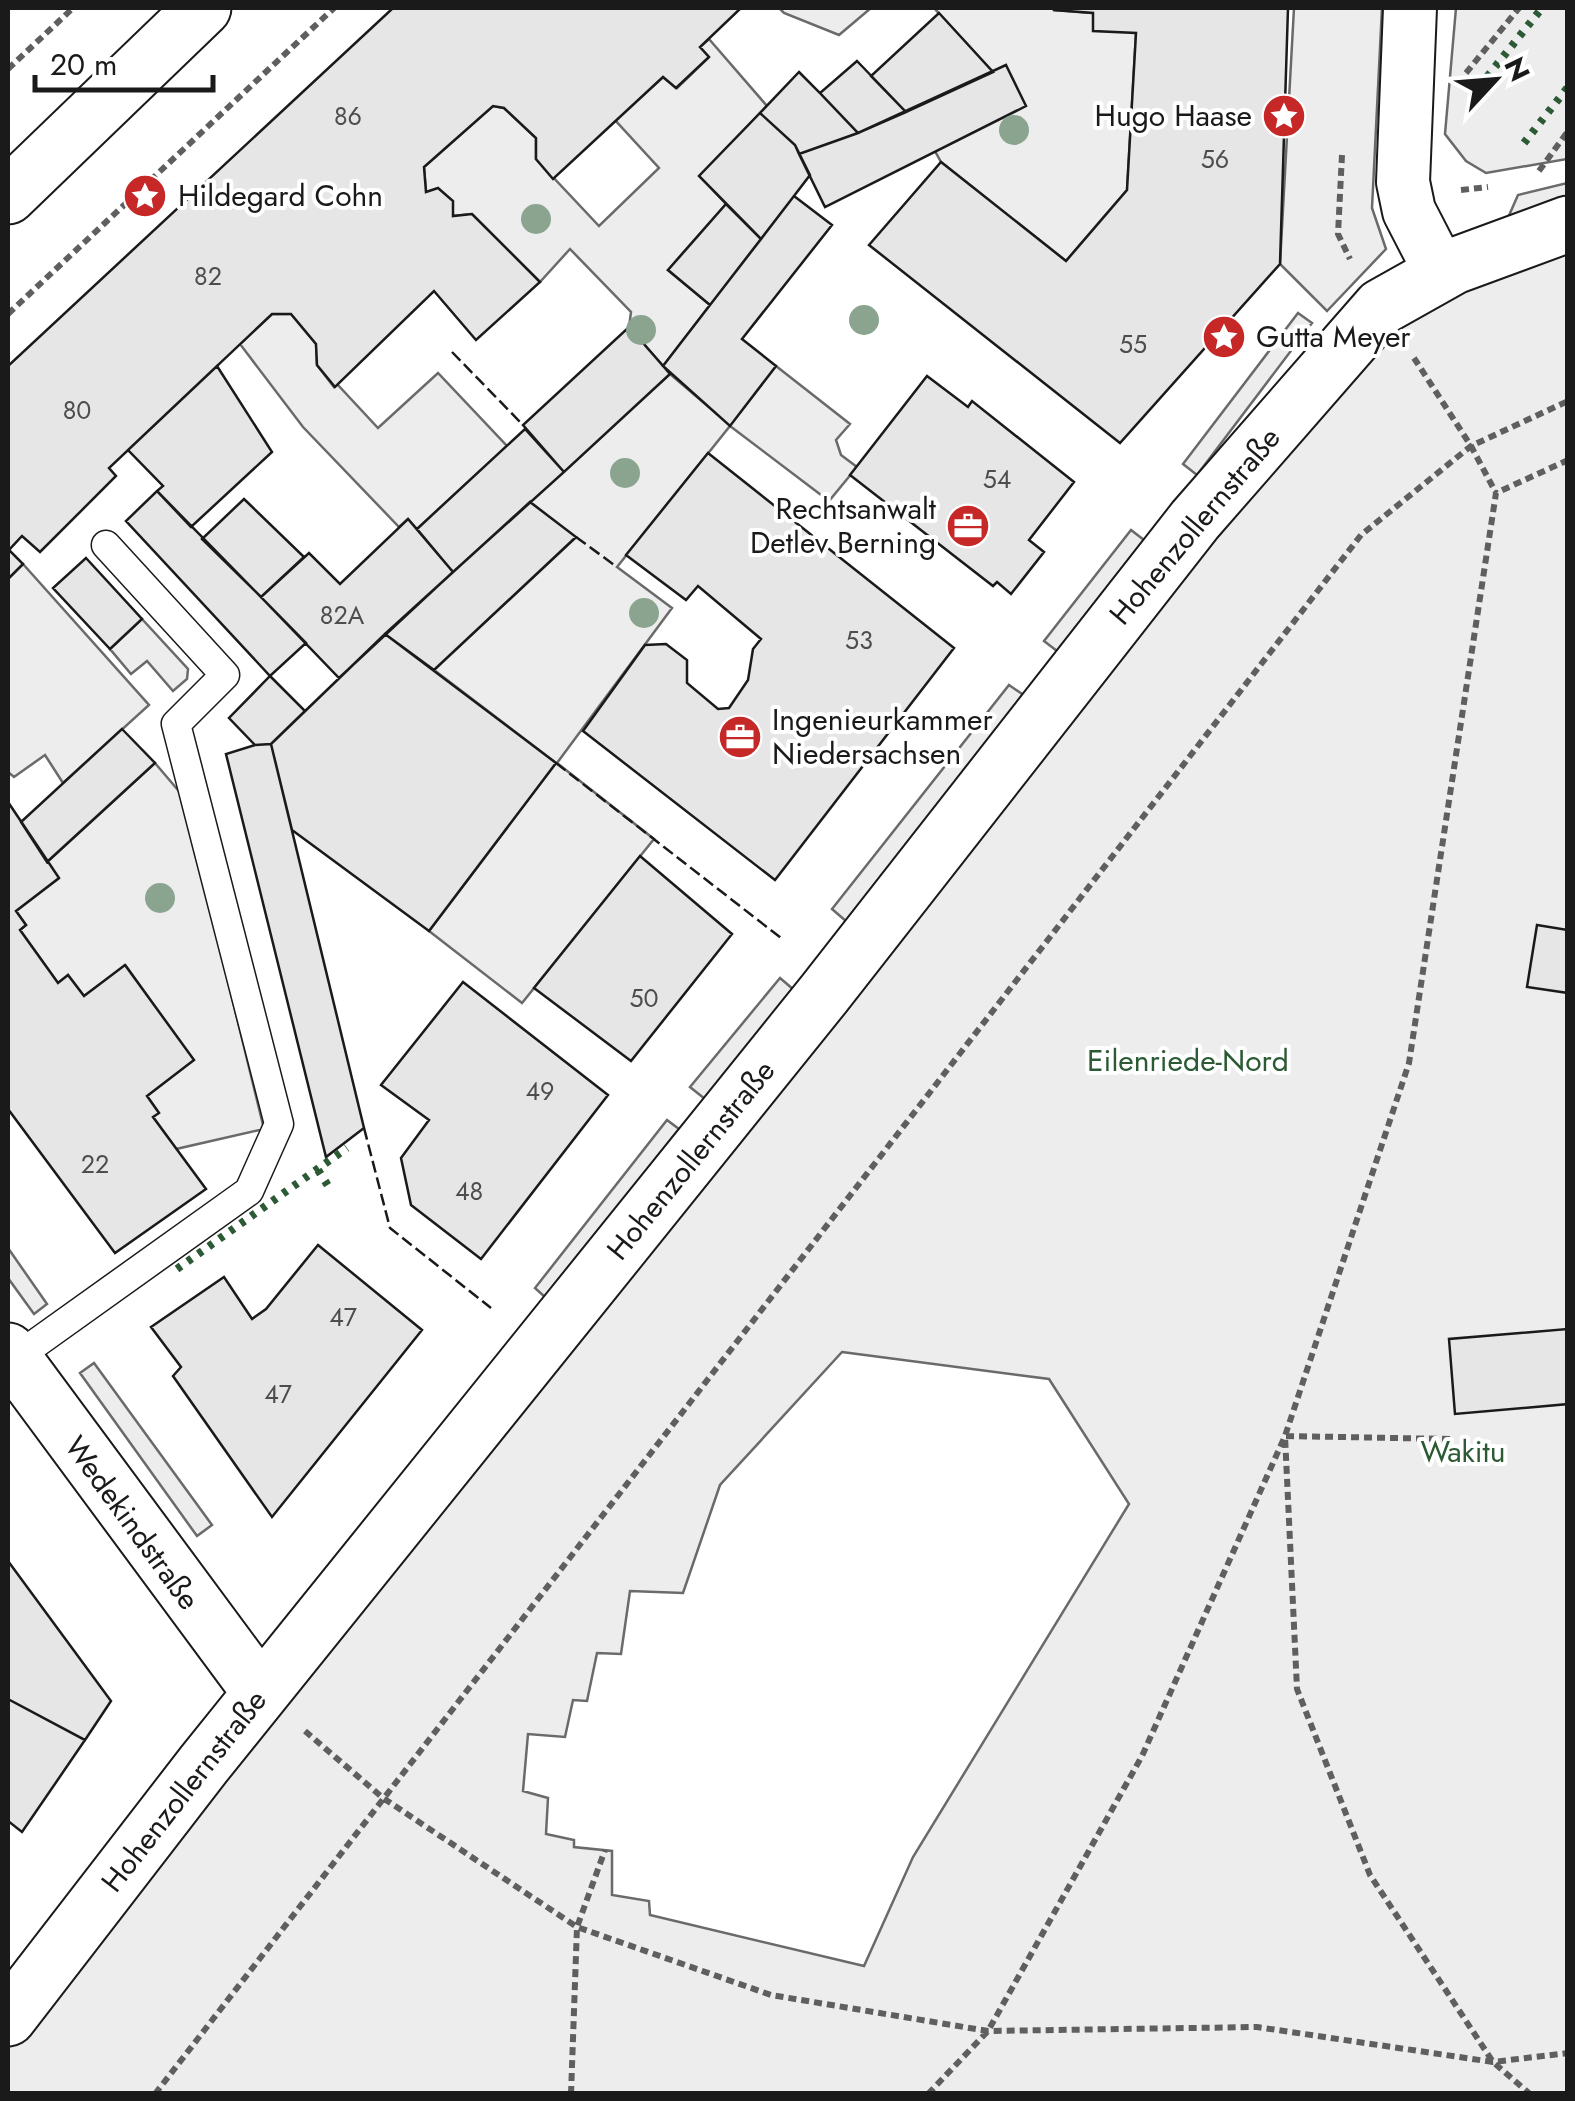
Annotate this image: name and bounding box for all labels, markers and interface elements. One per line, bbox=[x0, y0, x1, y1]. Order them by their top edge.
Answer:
scale bar bbox=[35, 30, 212, 92]
north arrow bbox=[1445, 30, 1545, 130]
text: 20 m bbox=[50, 43, 117, 86]
text: N bbox=[1494, 50, 1540, 88]
place icon: Hugo Haase bbox=[1261, 93, 1307, 139]
place label: Hugo Haase bbox=[1094, 94, 1252, 137]
house number: 86 bbox=[334, 98, 362, 134]
house number: 56 bbox=[1201, 141, 1229, 177]
place icon: Hildegard Cohn bbox=[122, 173, 168, 219]
place label: Hildegard Cohn bbox=[178, 174, 383, 217]
house number: 82 bbox=[194, 258, 222, 294]
place icon: Gutta Meyer bbox=[1201, 314, 1247, 360]
place label: Gutta Meyer bbox=[1256, 315, 1411, 358]
house number: 55 bbox=[1119, 326, 1147, 362]
house number: 80 bbox=[63, 392, 91, 428]
street label: Hohenzollernstraße bbox=[1099, 418, 1290, 634]
house number: 54 bbox=[983, 461, 1011, 497]
place label: Rechtsanwalt Detlev Berning bbox=[750, 487, 937, 564]
office icon: Rechtsanwalt Detlev Berning bbox=[945, 503, 991, 549]
house number: 82A bbox=[320, 597, 365, 633]
house number: 53 bbox=[845, 622, 873, 658]
place label: Ingenieurkammer Niedersachsen bbox=[772, 698, 994, 775]
office icon: Ingenieurkammer Niedersachsen bbox=[717, 714, 763, 760]
house number: 50 bbox=[629, 980, 659, 1016]
park label: Eilenriede-Nord bbox=[1087, 1039, 1289, 1082]
street label: Hohenzollernstraße bbox=[596, 1050, 785, 1269]
house number: 49 bbox=[526, 1073, 554, 1109]
house number: 22 bbox=[81, 1146, 109, 1182]
house number: 48 bbox=[455, 1173, 483, 1209]
house number: 47 bbox=[329, 1299, 357, 1335]
house number: 47 bbox=[264, 1376, 292, 1412]
street label: Wedekindstraße bbox=[55, 1427, 210, 1618]
park label: Wakitu bbox=[1420, 1430, 1506, 1473]
street label: Hohenzollernstraße bbox=[91, 1680, 276, 1901]

